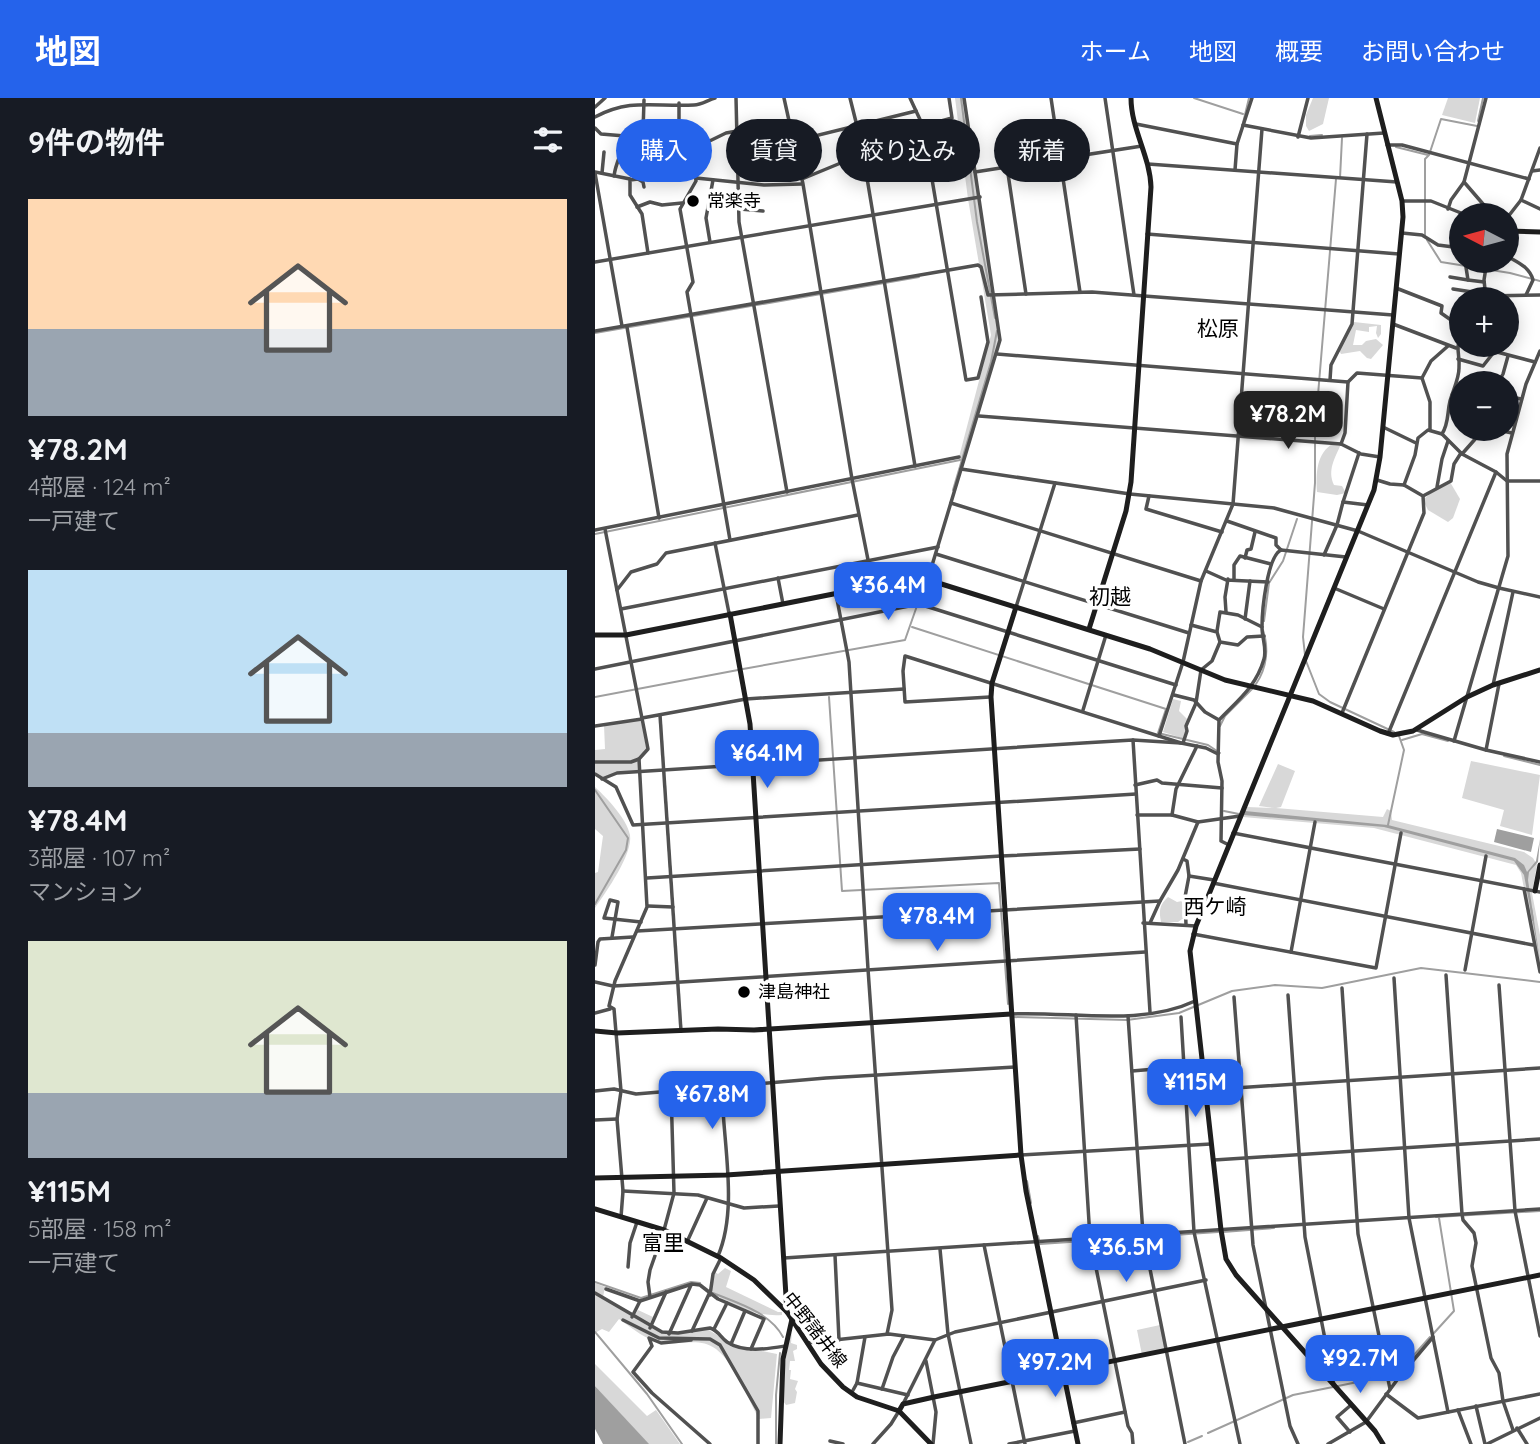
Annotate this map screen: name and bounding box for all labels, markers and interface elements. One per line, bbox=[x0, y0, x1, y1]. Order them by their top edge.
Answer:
text: 地図 bbox=[35, 30, 101, 71]
text: ホーム bbox=[1080, 36, 1151, 66]
text: 地図 bbox=[1189, 36, 1237, 66]
text: 概要 bbox=[1275, 36, 1323, 66]
text: お問い合わせ bbox=[1361, 36, 1505, 66]
chip: 購入 bbox=[616, 119, 712, 182]
chip: 賃貸 bbox=[726, 119, 822, 182]
chip: 絞り込み bbox=[836, 119, 980, 182]
chip: 新着 bbox=[994, 119, 1090, 182]
icon: filters bbox=[529, 121, 567, 159]
text: 9件の物件 bbox=[28, 123, 165, 161]
place label: 常楽寺 bbox=[707, 189, 761, 212]
marker: 常楽寺 bbox=[685, 193, 701, 209]
north arrow bbox=[1449, 203, 1519, 273]
map controls bbox=[1449, 203, 1519, 441]
icon: home bbox=[235, 245, 361, 371]
button: + bbox=[1449, 287, 1519, 357]
district label: 松原 bbox=[1197, 315, 1239, 341]
button: − bbox=[1449, 371, 1519, 441]
pin: ¥78.2M bbox=[1231, 392, 1345, 451]
text: ¥78.2M bbox=[1250, 399, 1326, 428]
text: ¥78.2M bbox=[28, 430, 128, 468]
text: 4部屋 · 124 m² bbox=[28, 472, 171, 501]
text: 一戸建て bbox=[28, 506, 120, 535]
pin: ¥36.4M bbox=[831, 562, 945, 622]
text: ¥36.4M bbox=[850, 570, 926, 599]
district label: 初越 bbox=[1089, 583, 1131, 609]
icon: home bbox=[235, 616, 361, 742]
pin: ¥64.1M bbox=[710, 730, 824, 790]
text: ¥64.1M bbox=[731, 738, 803, 767]
text: ¥78.4M bbox=[28, 801, 128, 839]
text: 3部屋 · 107 m² bbox=[28, 843, 170, 872]
text: マンション bbox=[28, 877, 143, 906]
district label: 西ケ崎 bbox=[1184, 893, 1247, 919]
pin: ¥78.4M bbox=[880, 894, 994, 953]
text: ¥78.4M bbox=[899, 901, 975, 930]
place label: 津島神社 bbox=[758, 980, 830, 1003]
marker: 津島神社 bbox=[736, 984, 752, 1000]
icon: home bbox=[235, 987, 361, 1113]
pin: ¥115M bbox=[1146, 1060, 1244, 1119]
text: ¥115M bbox=[1163, 1067, 1227, 1096]
pin: ¥67.8M bbox=[655, 1072, 769, 1131]
text: ¥67.8M bbox=[675, 1079, 749, 1108]
text: ¥115M bbox=[28, 1172, 111, 1210]
text: 5部屋 · 158 m² bbox=[28, 1214, 172, 1243]
pin: ¥36.5M bbox=[1069, 1224, 1183, 1284]
district label: 富里 bbox=[642, 1229, 684, 1255]
text: ¥36.5M bbox=[1088, 1232, 1164, 1261]
text: 一戸建て bbox=[28, 1248, 120, 1277]
street label: 中野諸井線 bbox=[779, 1287, 852, 1372]
pin: ¥92.7M bbox=[1303, 1336, 1417, 1395]
pin: ¥97.2M bbox=[998, 1340, 1112, 1399]
text: ¥92.7M bbox=[1321, 1343, 1399, 1372]
text: ¥97.2M bbox=[1018, 1347, 1092, 1376]

